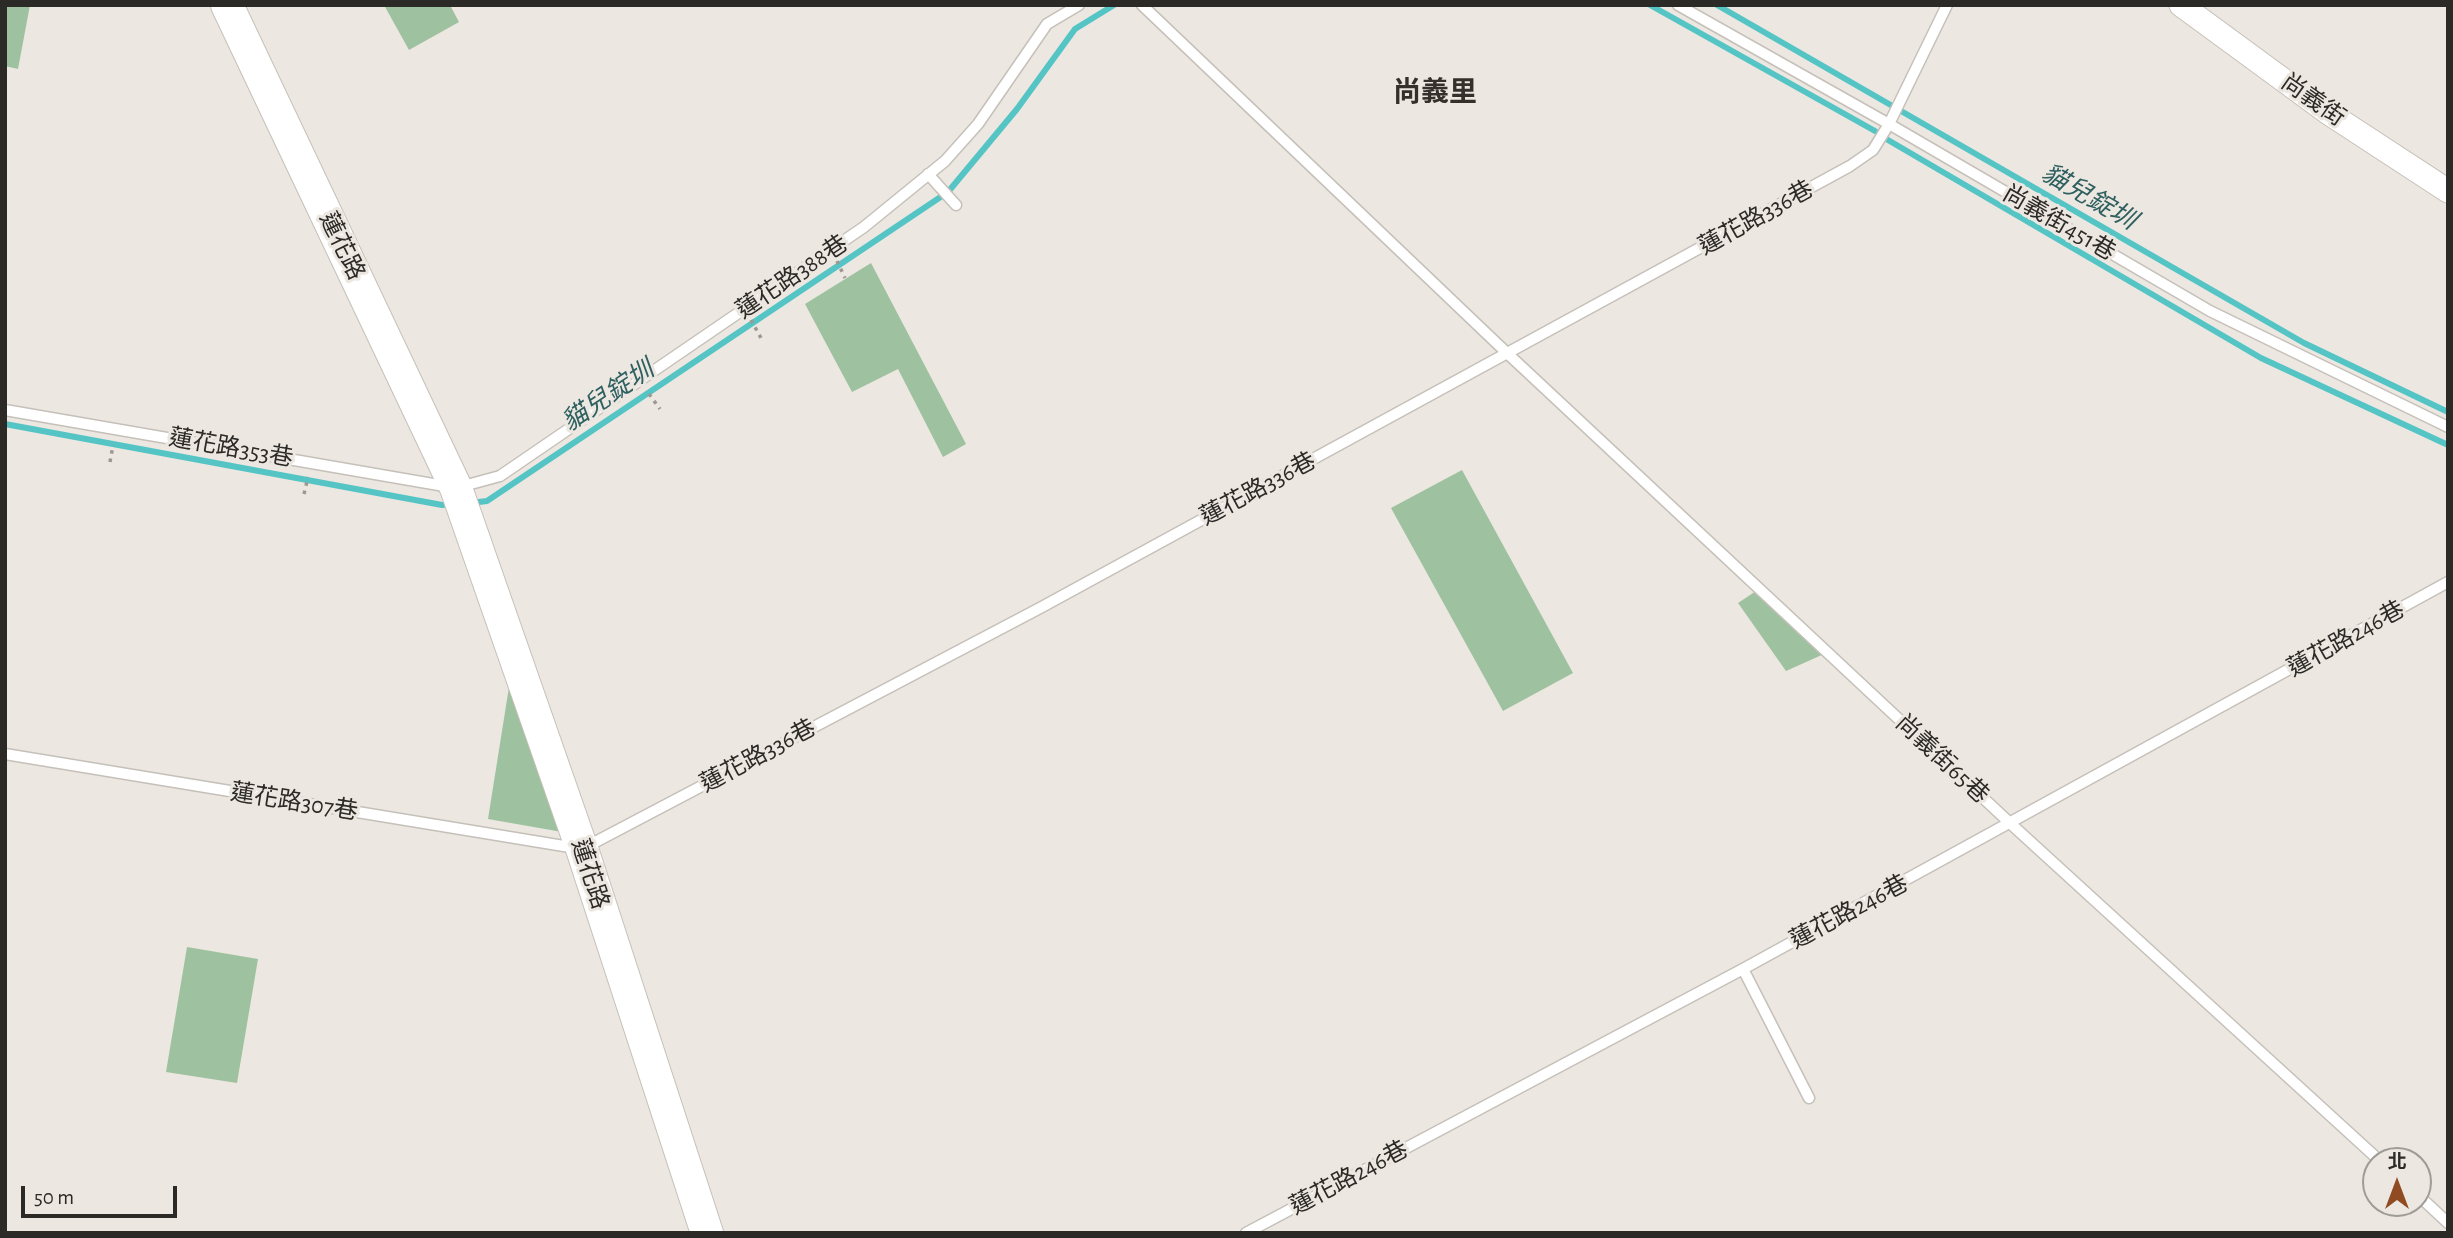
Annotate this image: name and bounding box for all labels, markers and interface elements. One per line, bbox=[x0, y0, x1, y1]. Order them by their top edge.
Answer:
street label: 尚義街 bbox=[2275, 68, 2351, 132]
district label: 尚義里 bbox=[1393, 76, 1477, 110]
water label: 貓兒錠圳 bbox=[2036, 157, 2142, 237]
street label: 蓮花路336巷 bbox=[1693, 175, 1819, 261]
street label: 尚義街451巷 bbox=[1997, 179, 2121, 267]
street label: 蓮花路 bbox=[313, 207, 371, 285]
street label: 蓮花路388巷 bbox=[731, 229, 853, 325]
water label: 貓兒錠圳 bbox=[556, 354, 660, 438]
street label: 蓮花路353巷 bbox=[167, 423, 295, 473]
street label: 蓮花路336巷 bbox=[1195, 446, 1321, 532]
street label: 蓮花路246巷 bbox=[2282, 595, 2410, 683]
street label: 尚義街65巷 bbox=[1889, 708, 1995, 810]
street label: 蓮花路336巷 bbox=[695, 713, 821, 799]
street label: 蓮花路307巷 bbox=[228, 778, 360, 826]
street label: 蓮花路 bbox=[565, 835, 615, 913]
street label: 蓮花路246巷 bbox=[1785, 869, 1913, 955]
street label: 蓮花路246巷 bbox=[1285, 1135, 1413, 1221]
north arrow bbox=[2362, 1147, 2432, 1217]
text: 北 bbox=[2387, 1153, 2407, 1172]
scale bar bbox=[24, 1172, 180, 1216]
text: 50 m bbox=[34, 1187, 74, 1208]

